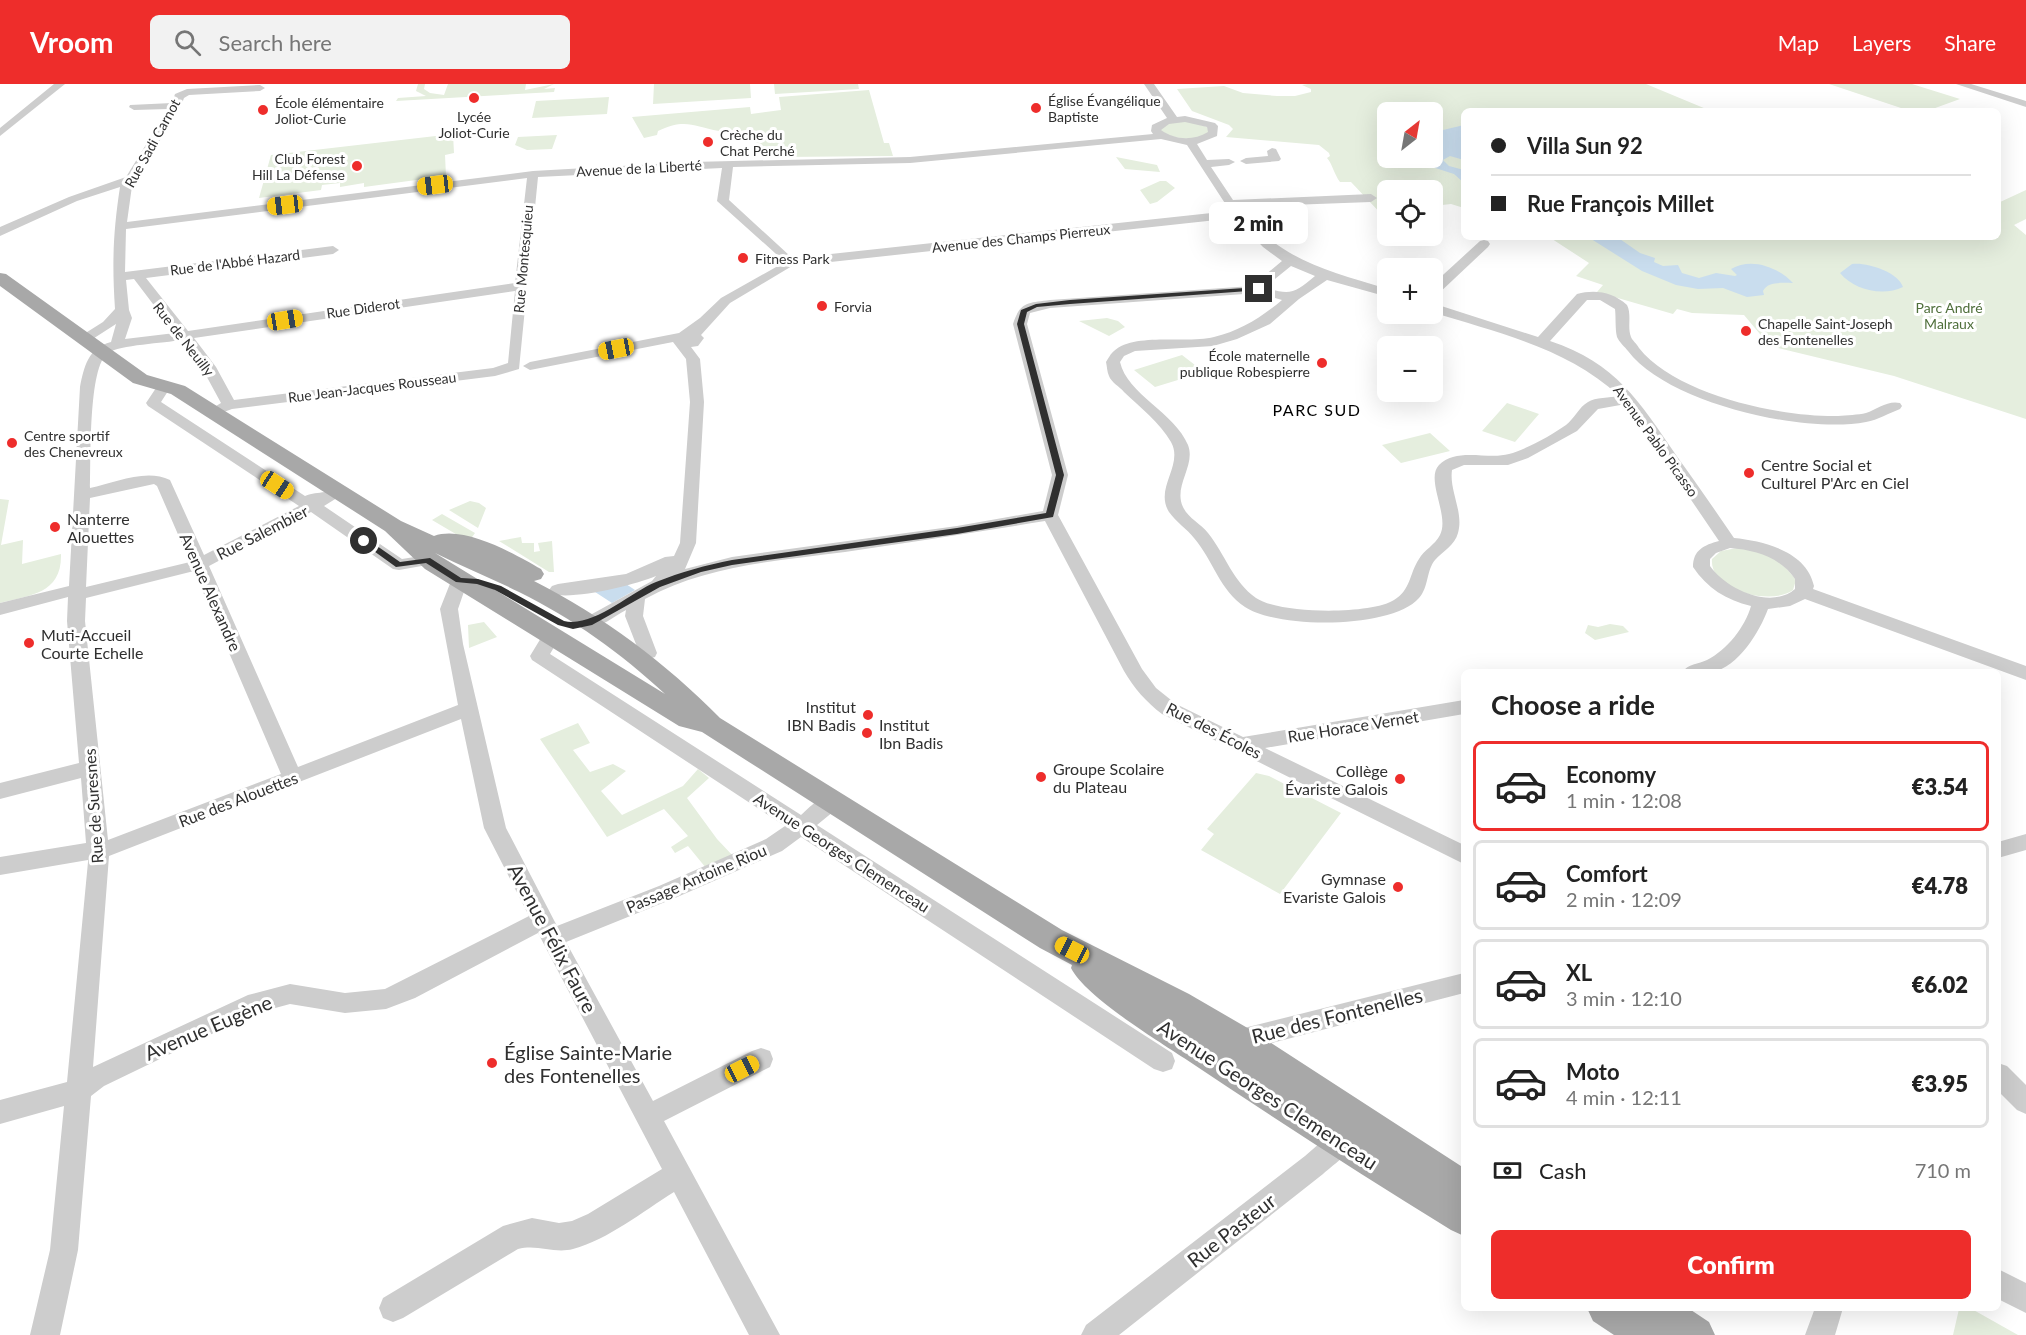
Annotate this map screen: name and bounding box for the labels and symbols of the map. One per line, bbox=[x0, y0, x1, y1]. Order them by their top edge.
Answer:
marker: Lycée Joliot-Curie bbox=[467, 91, 481, 105]
place label: Église Évangélique Baptiste bbox=[1048, 92, 1161, 125]
place label: École élémentaire Joliot-Curie bbox=[275, 94, 384, 127]
street label: Rue Sadi Carnot bbox=[121, 96, 183, 190]
marker: Église Évangélique Baptiste bbox=[1029, 101, 1043, 115]
north arrow bbox=[1377, 102, 1443, 168]
marker: École élémentaire Joliot-Curie bbox=[256, 103, 270, 117]
place label: Lycée Joliot-Curie bbox=[438, 108, 510, 141]
place label: Crèche du Chat Perché bbox=[720, 126, 795, 159]
marker: Crèche du Chat Perché bbox=[701, 135, 715, 149]
place label: Club Forest Hill La Défense bbox=[252, 150, 345, 183]
street label: Avenue de la Liberté bbox=[576, 156, 702, 180]
marker: Club Forest Hill La Défense bbox=[350, 159, 364, 173]
car bbox=[416, 174, 454, 196]
car bbox=[266, 194, 304, 216]
callout: 2 min bbox=[1210, 202, 1308, 244]
street label: Rue Montesquieu bbox=[510, 204, 536, 314]
street label: Avenue des Champs Pierreux bbox=[931, 220, 1111, 256]
street label: Rue de l'Abbé Hazard bbox=[169, 246, 301, 278]
place label: Fitness Park bbox=[755, 250, 830, 267]
marker: Fitness Park bbox=[736, 251, 750, 265]
route end bbox=[1245, 275, 1272, 302]
street label: Rue Diderot bbox=[325, 294, 401, 322]
place label: Forvia bbox=[834, 298, 872, 315]
street label: Rue de Neuilly bbox=[150, 299, 219, 380]
marker: Forvia bbox=[815, 299, 829, 313]
park label: Parc André Malraux bbox=[1915, 299, 1983, 332]
car bbox=[266, 308, 304, 332]
place label: Chapelle Saint-Joseph des Fontenelles bbox=[1758, 315, 1893, 348]
marker: Chapelle Saint-Joseph des Fontenelles bbox=[1739, 324, 1753, 338]
car bbox=[597, 337, 635, 361]
place label: École maternelle publique Robespierre bbox=[1180, 347, 1310, 380]
marker: École maternelle publique Robespierre bbox=[1315, 356, 1329, 370]
street label: Rue Jean-Jacques Rousseau bbox=[287, 368, 457, 406]
street label: Avenue Pablo Picasso bbox=[1610, 382, 1702, 500]
district label: PARC SUD bbox=[1273, 400, 1361, 419]
place label: Centre sportif des Chenevreux bbox=[24, 427, 123, 460]
marker: Centre sportif des Chenevreux bbox=[5, 436, 19, 450]
place label: Centre Social et Culturel P'Arc en Ciel bbox=[1761, 455, 1909, 492]
marker: Centre Social et Culturel P'Arc en Ciel bbox=[1742, 466, 1756, 480]
car bbox=[257, 468, 297, 502]
street label: Rue Salembier bbox=[213, 501, 311, 563]
place label: Nanterre Alouettes bbox=[67, 509, 134, 546]
marker: Nanterre Alouettes bbox=[48, 520, 62, 534]
route start bbox=[350, 527, 377, 554]
street label: Avenue Alexandre bbox=[176, 530, 246, 654]
place label: Muti-Accueil Courte Echelle bbox=[41, 625, 143, 662]
marker: Muti-Accueil Courte Echelle bbox=[22, 636, 36, 650]
place label: Institut IBN Badis bbox=[787, 697, 856, 734]
street label: Rue des Écoles bbox=[1163, 698, 1265, 762]
street label: Rue Horace Vernet bbox=[1286, 706, 1420, 746]
marker: Institut IBN Badis bbox=[861, 708, 875, 722]
place label: Institut Ibn Badis bbox=[879, 715, 943, 752]
marker: Institut Ibn Badis bbox=[860, 726, 874, 740]
street label: Rue de Suresnes bbox=[79, 748, 106, 864]
place label: Groupe Scolaire du Plateau bbox=[1053, 759, 1164, 796]
place label: Collège Évariste Galois bbox=[1285, 761, 1388, 798]
street label: Rue des Alouettes bbox=[176, 767, 300, 830]
marker: Groupe Scolaire du Plateau bbox=[1034, 770, 1048, 784]
marker: Collège Évariste Galois bbox=[1393, 772, 1407, 786]
street label: Avenue Georges Clemenceau bbox=[751, 788, 933, 916]
street label: Passage Antoine Riou bbox=[623, 840, 769, 916]
street label: Avenue Félix Faure bbox=[504, 859, 602, 1017]
place label: Gymnase Evariste Galois bbox=[1283, 869, 1386, 906]
marker: Gymnase Evariste Galois bbox=[1391, 880, 1405, 894]
car bbox=[1052, 934, 1092, 966]
street label: Rue des Fontenelles bbox=[1249, 982, 1425, 1048]
street label: Avenue Eugène bbox=[141, 989, 275, 1065]
street label: Avenue Georges Clemenceau bbox=[1154, 1014, 1382, 1174]
place label: Église Sainte-Marie des Fontenelles bbox=[504, 1040, 672, 1087]
car bbox=[722, 1053, 762, 1085]
marker: Église Sainte-Marie des Fontenelles bbox=[485, 1056, 499, 1070]
street label: Rue Pasteur bbox=[1182, 1188, 1280, 1272]

